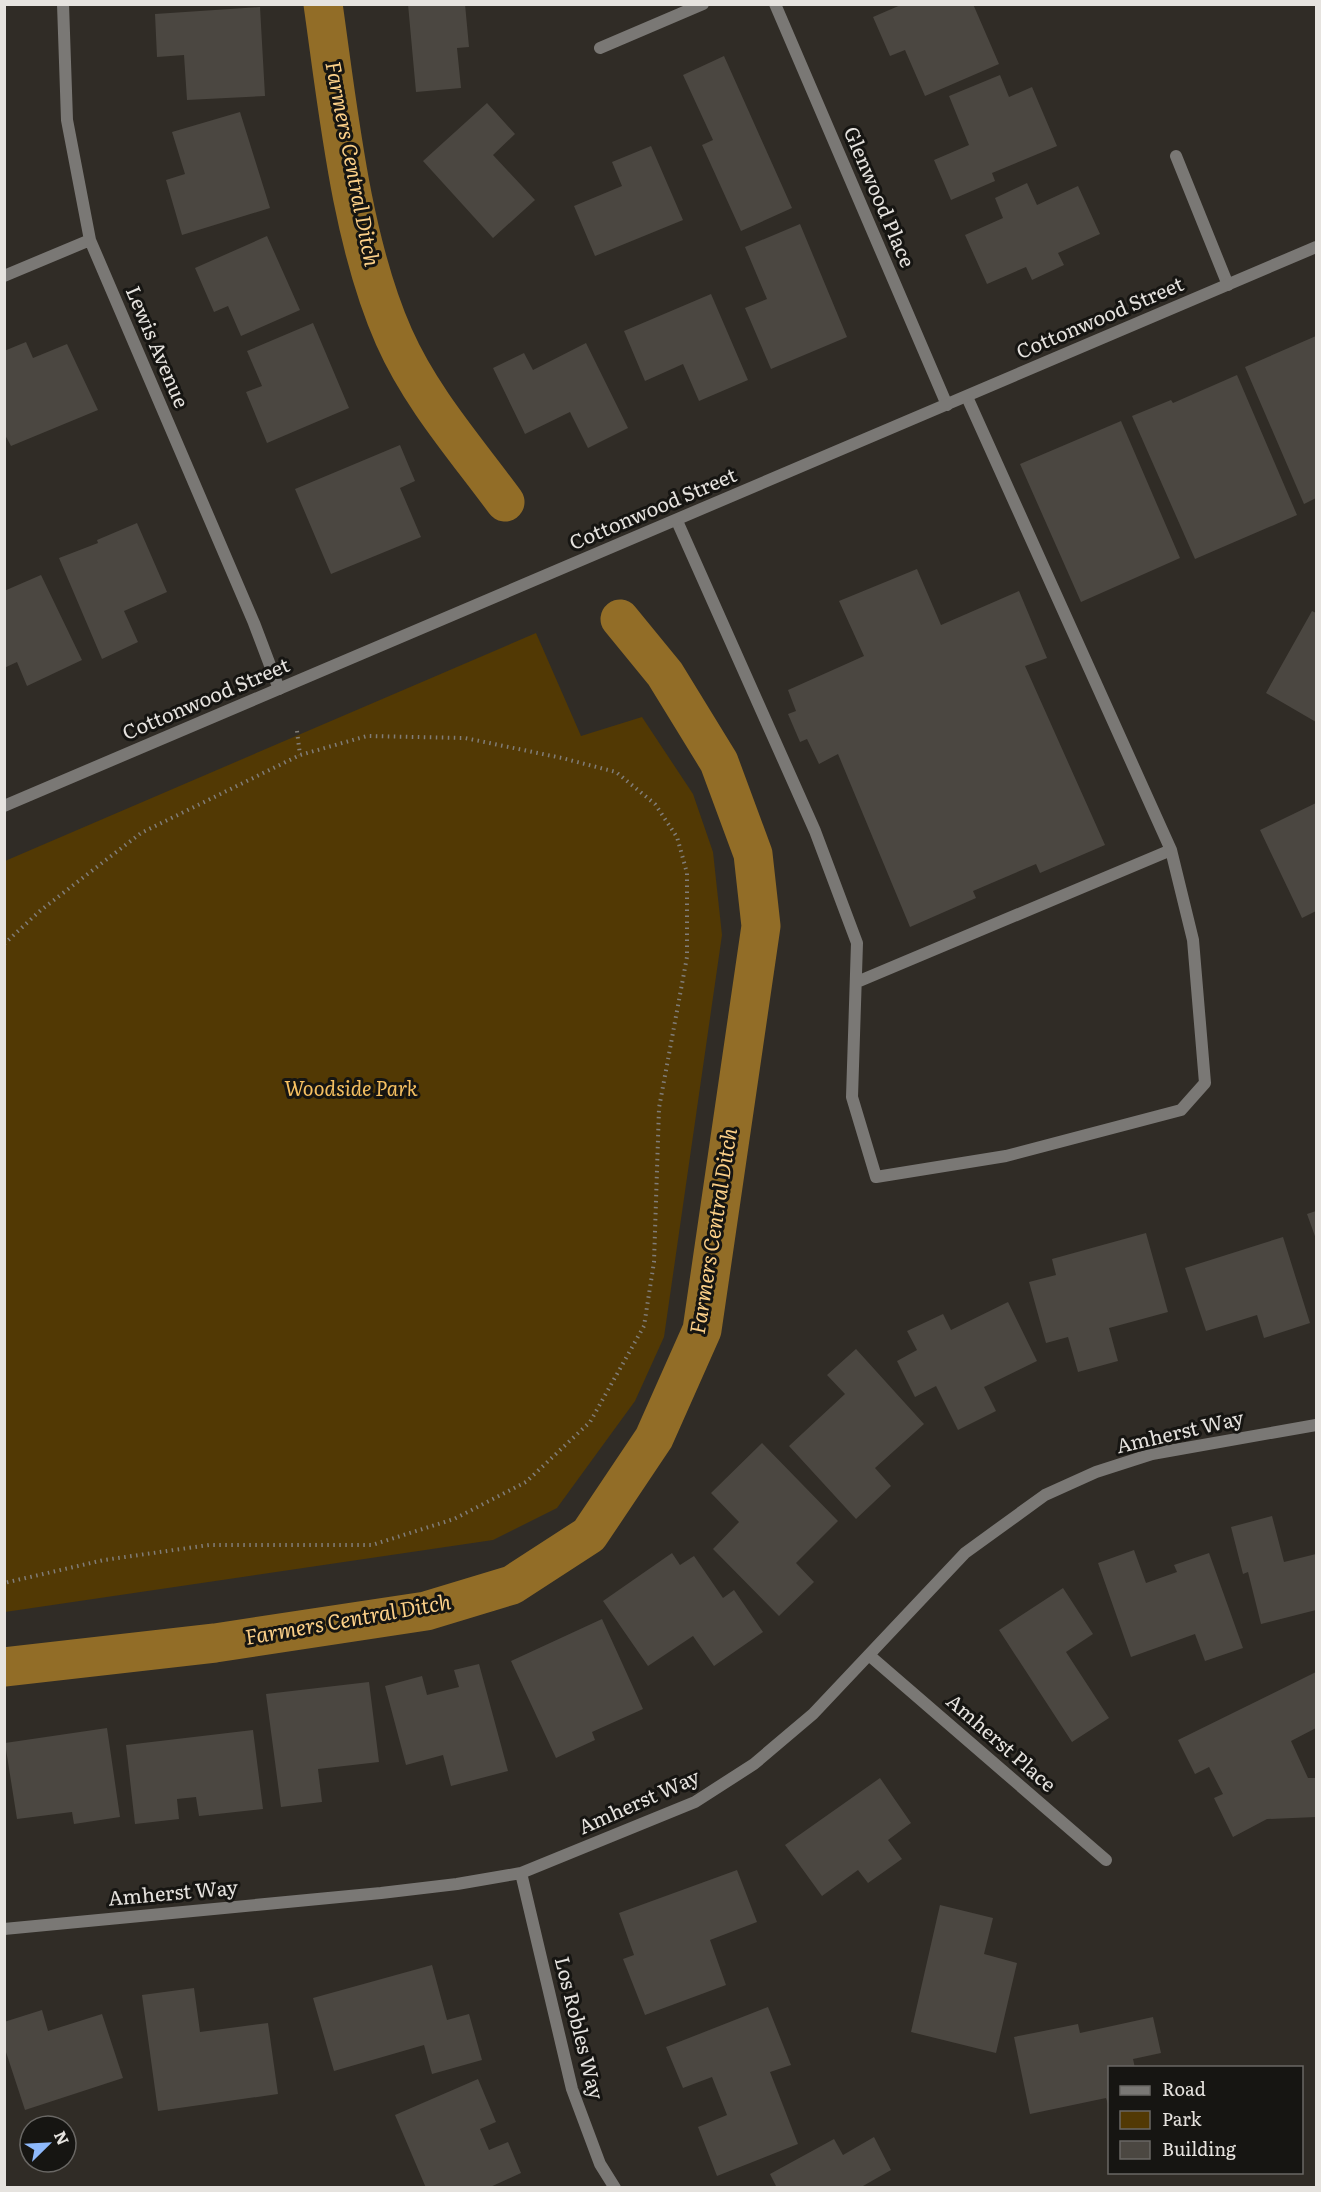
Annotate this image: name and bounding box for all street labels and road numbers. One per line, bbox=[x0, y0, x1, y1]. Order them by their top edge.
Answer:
street label: Glenwood Place bbox=[838, 121, 924, 271]
street label: Cottonwood Street bbox=[1011, 267, 1188, 365]
street label: Lewis Avenue bbox=[120, 281, 198, 412]
street label: Cottonwood Street bbox=[564, 458, 741, 556]
street label: Cottonwood Street bbox=[117, 648, 294, 746]
street label: Amherst Way bbox=[1113, 1401, 1247, 1459]
street label: Amherst Place bbox=[941, 1685, 1064, 1798]
street label: Amherst Way bbox=[573, 1760, 704, 1840]
street label: Amherst Way bbox=[107, 1870, 239, 1912]
street label: Los Robles Way bbox=[549, 1953, 613, 2103]

